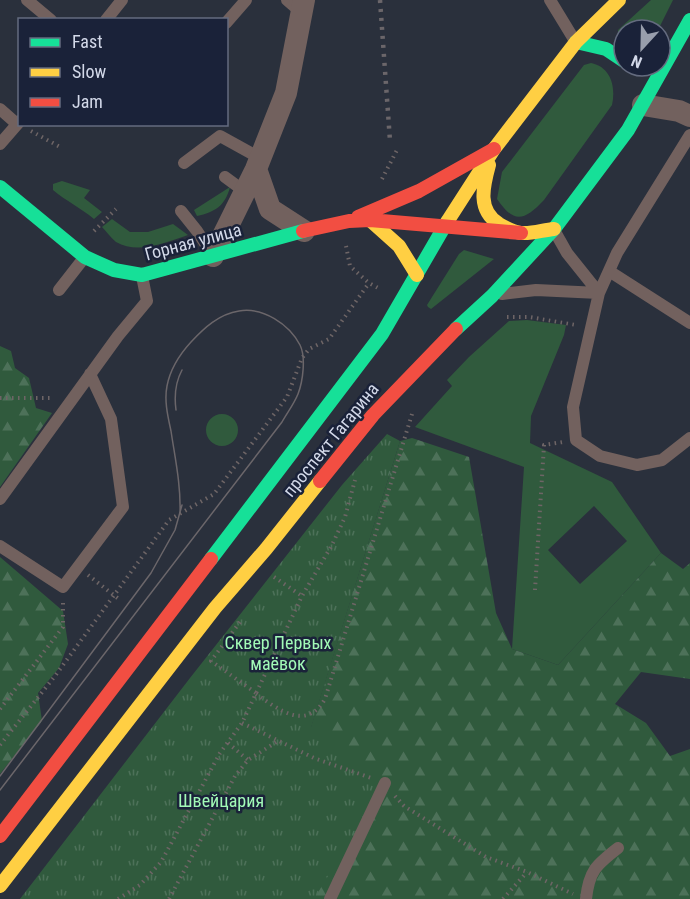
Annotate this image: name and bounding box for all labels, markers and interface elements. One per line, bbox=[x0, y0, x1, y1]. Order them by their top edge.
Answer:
legend bbox=[18, 18, 228, 126]
north arrow bbox=[612, 18, 672, 78]
text: Fast bbox=[72, 31, 103, 52]
text: N bbox=[628, 51, 645, 72]
text: Slow bbox=[72, 61, 107, 82]
text: Jam bbox=[72, 91, 103, 112]
street label: Горная улица bbox=[142, 219, 243, 264]
street label: проспект Гагарина bbox=[278, 379, 383, 501]
park label: Сквер Первых маёвок bbox=[224, 632, 332, 674]
park label: Швейцария bbox=[178, 790, 264, 811]

